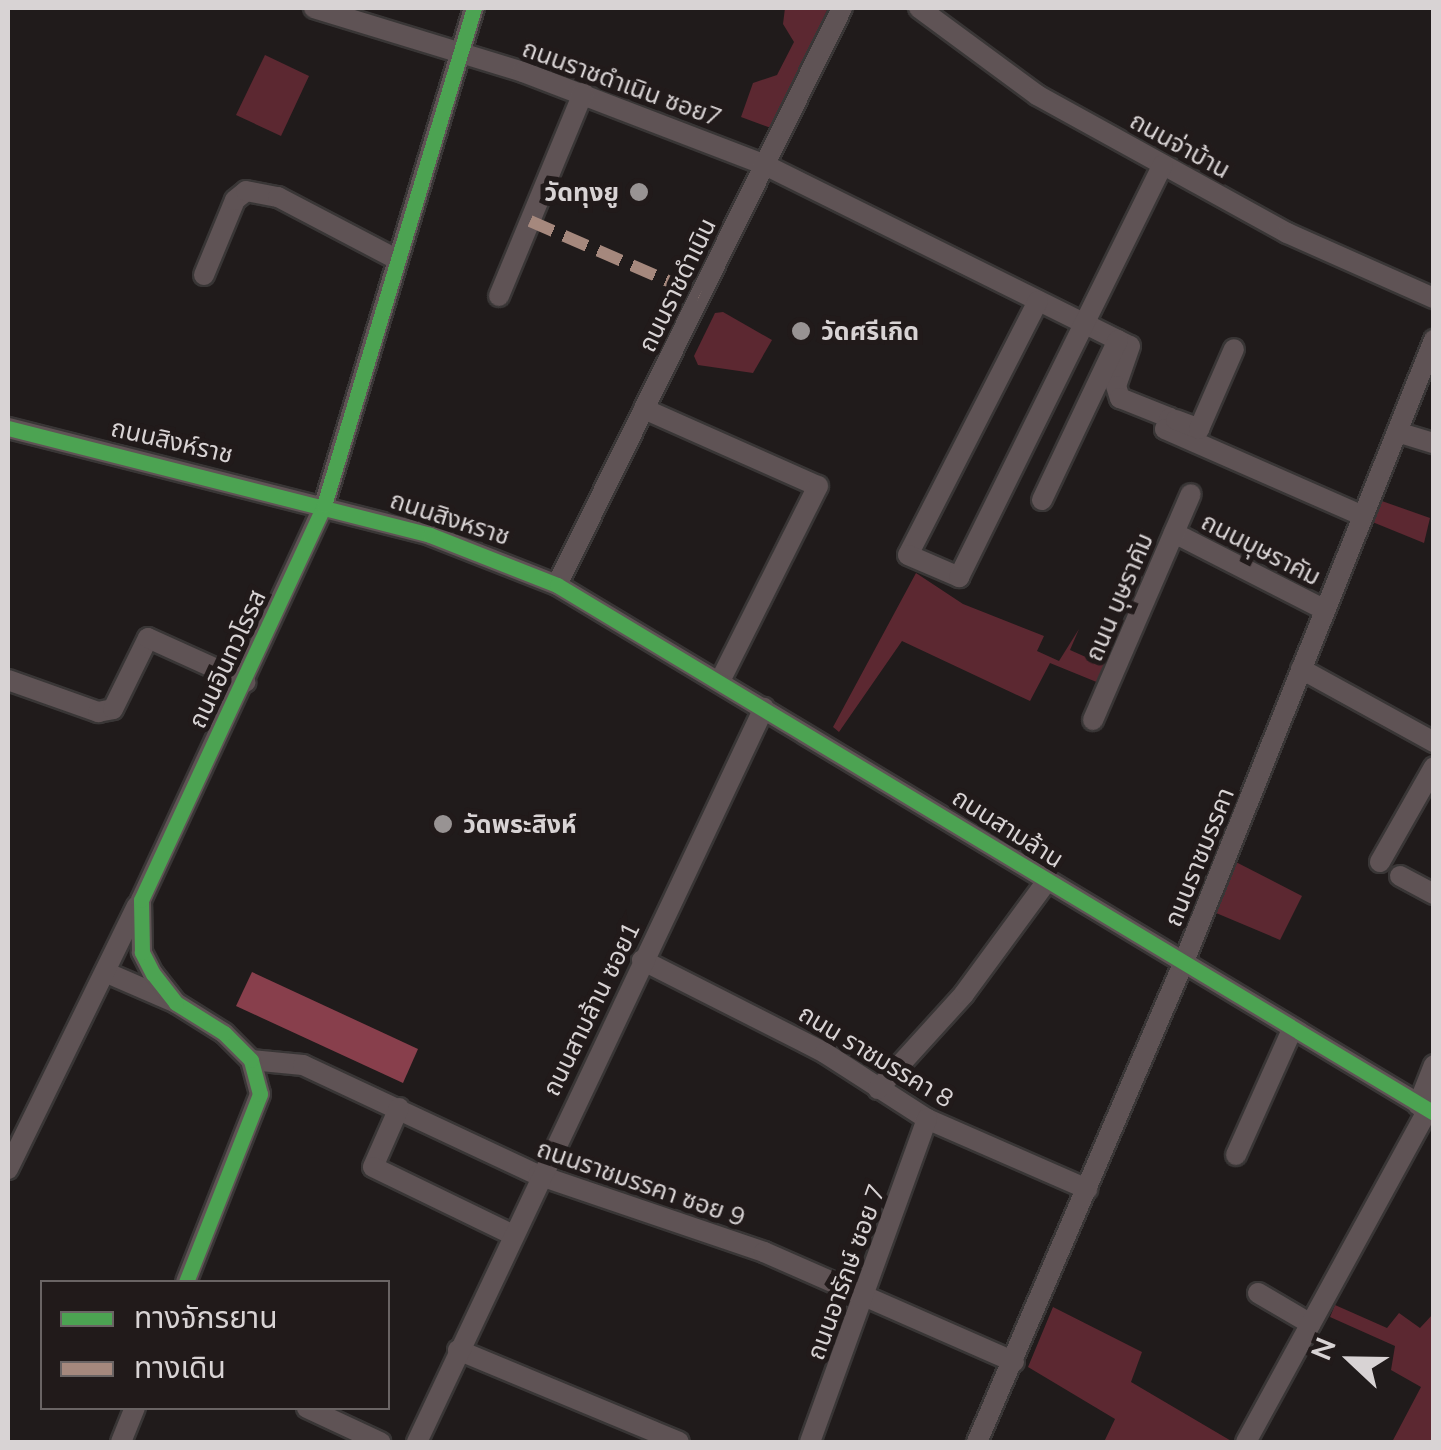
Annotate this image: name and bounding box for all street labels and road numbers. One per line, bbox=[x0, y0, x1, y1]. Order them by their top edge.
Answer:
street label: ถนนราชดำเนิน ซอย7 bbox=[518, 33, 726, 133]
street label: ถนนจ่าบ้าน bbox=[1125, 105, 1235, 185]
street label: ถนนราชดำเนิน bbox=[632, 213, 722, 357]
street label: ถนนสิงห์ราช bbox=[108, 412, 236, 470]
street label: ถนนสิงหราช bbox=[386, 485, 514, 551]
street label: ถนนบุษราคัม bbox=[1196, 506, 1326, 592]
street label: ถนน บุษราคัม bbox=[1079, 528, 1159, 666]
street label: ถนนอินทวโรรส bbox=[182, 585, 272, 733]
street label: ถนนสามล้าน bbox=[947, 782, 1069, 874]
street label: ถนนราชมรรคา bbox=[1158, 783, 1240, 931]
street label: ถนนสามล้าน ซอย1 bbox=[536, 917, 646, 1101]
street label: ถนน ราชมรรคา 8 bbox=[793, 998, 959, 1114]
street label: ถนนราชมรรคา ซอย 9 bbox=[533, 1133, 749, 1233]
street label: ถนนอารักษ์ ซอย 7 bbox=[800, 1180, 892, 1364]

